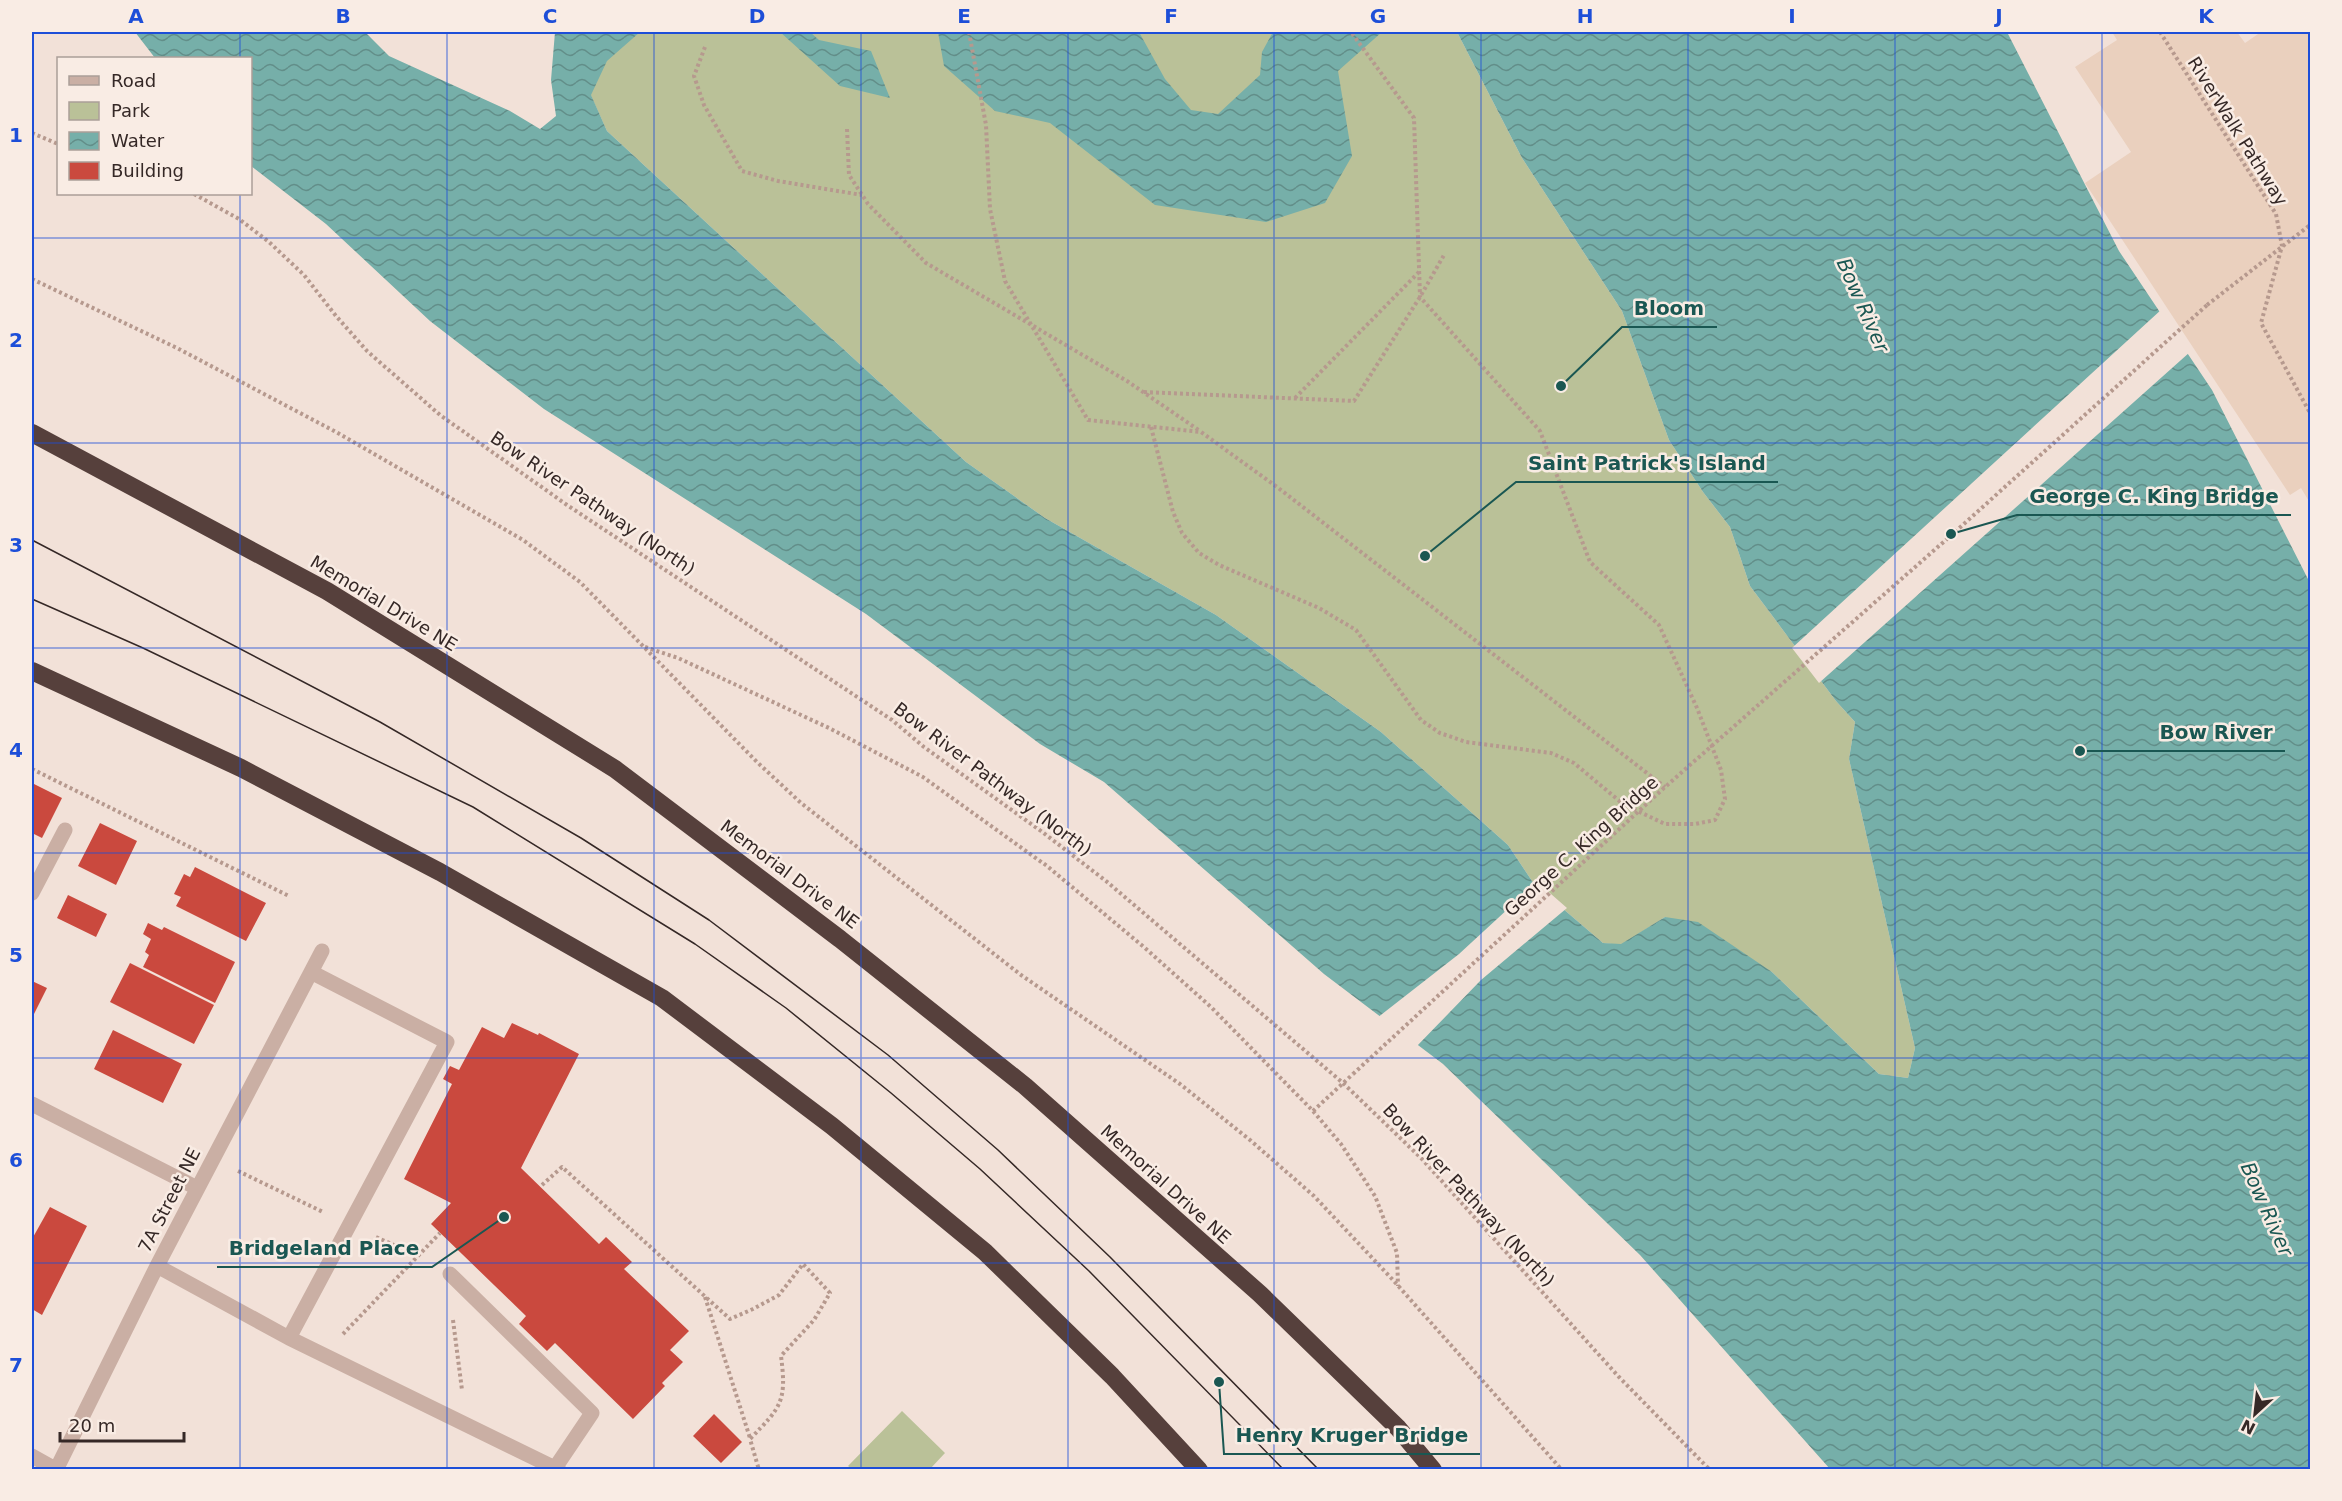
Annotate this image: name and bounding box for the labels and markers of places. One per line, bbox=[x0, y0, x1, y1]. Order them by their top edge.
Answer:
callout: Bloom bbox=[1622, 289, 1717, 327]
callout: Saint Patrick's Island bbox=[1516, 444, 1778, 482]
callout: George C. King Bridge bbox=[2017, 477, 2291, 515]
callout: Bow River bbox=[2148, 713, 2285, 751]
callout: Bridgeland Place bbox=[217, 1229, 432, 1267]
callout: Henry Kruger Bridge bbox=[1224, 1416, 1480, 1454]

